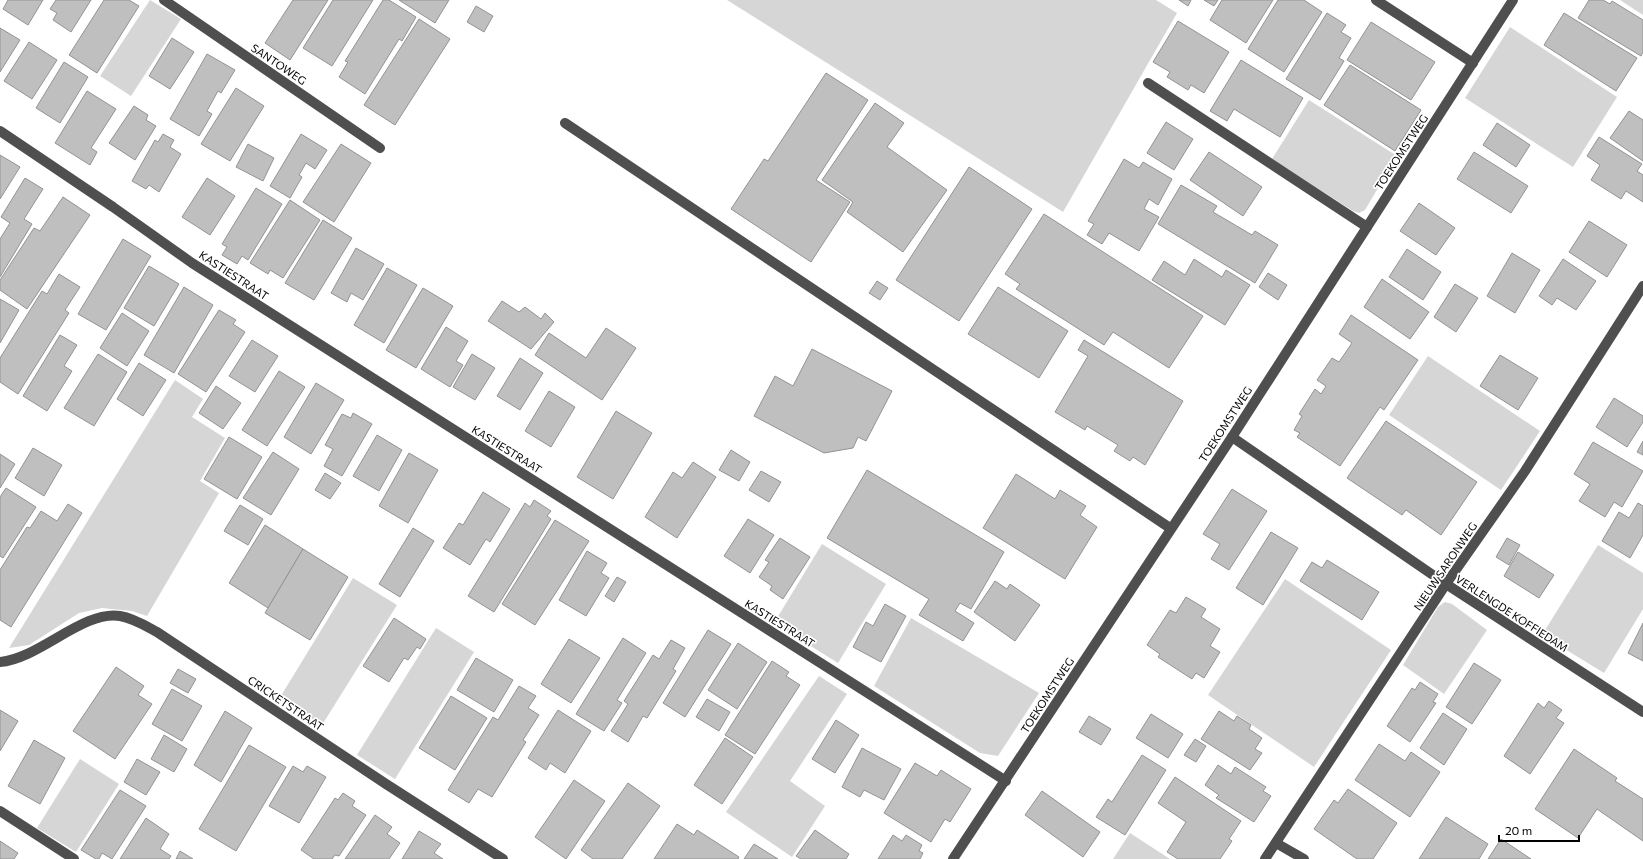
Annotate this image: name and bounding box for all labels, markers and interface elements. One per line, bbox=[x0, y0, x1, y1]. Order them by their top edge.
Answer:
street label: SANTOWEG bbox=[249, 41, 309, 87]
street label: TOEKOMSTWEG bbox=[1372, 112, 1430, 192]
street label: KASTIESTRAAT bbox=[197, 248, 271, 302]
street label: TOEKOMSTWEG bbox=[1196, 384, 1254, 464]
street label: KASTIESTRAAT bbox=[470, 422, 544, 476]
street label: NIEUW SARONWEG bbox=[1411, 519, 1479, 613]
street label: VERLENGDE KOFFIEDAM bbox=[1453, 572, 1571, 654]
street label: KASTIESTRAAT bbox=[743, 596, 817, 650]
street label: TOEKOMSTWEG bbox=[1018, 655, 1076, 735]
street label: CRICKETSTRAAT bbox=[246, 673, 326, 733]
scale bar bbox=[1499, 817, 1579, 843]
text: 20 m bbox=[1505, 823, 1532, 837]

